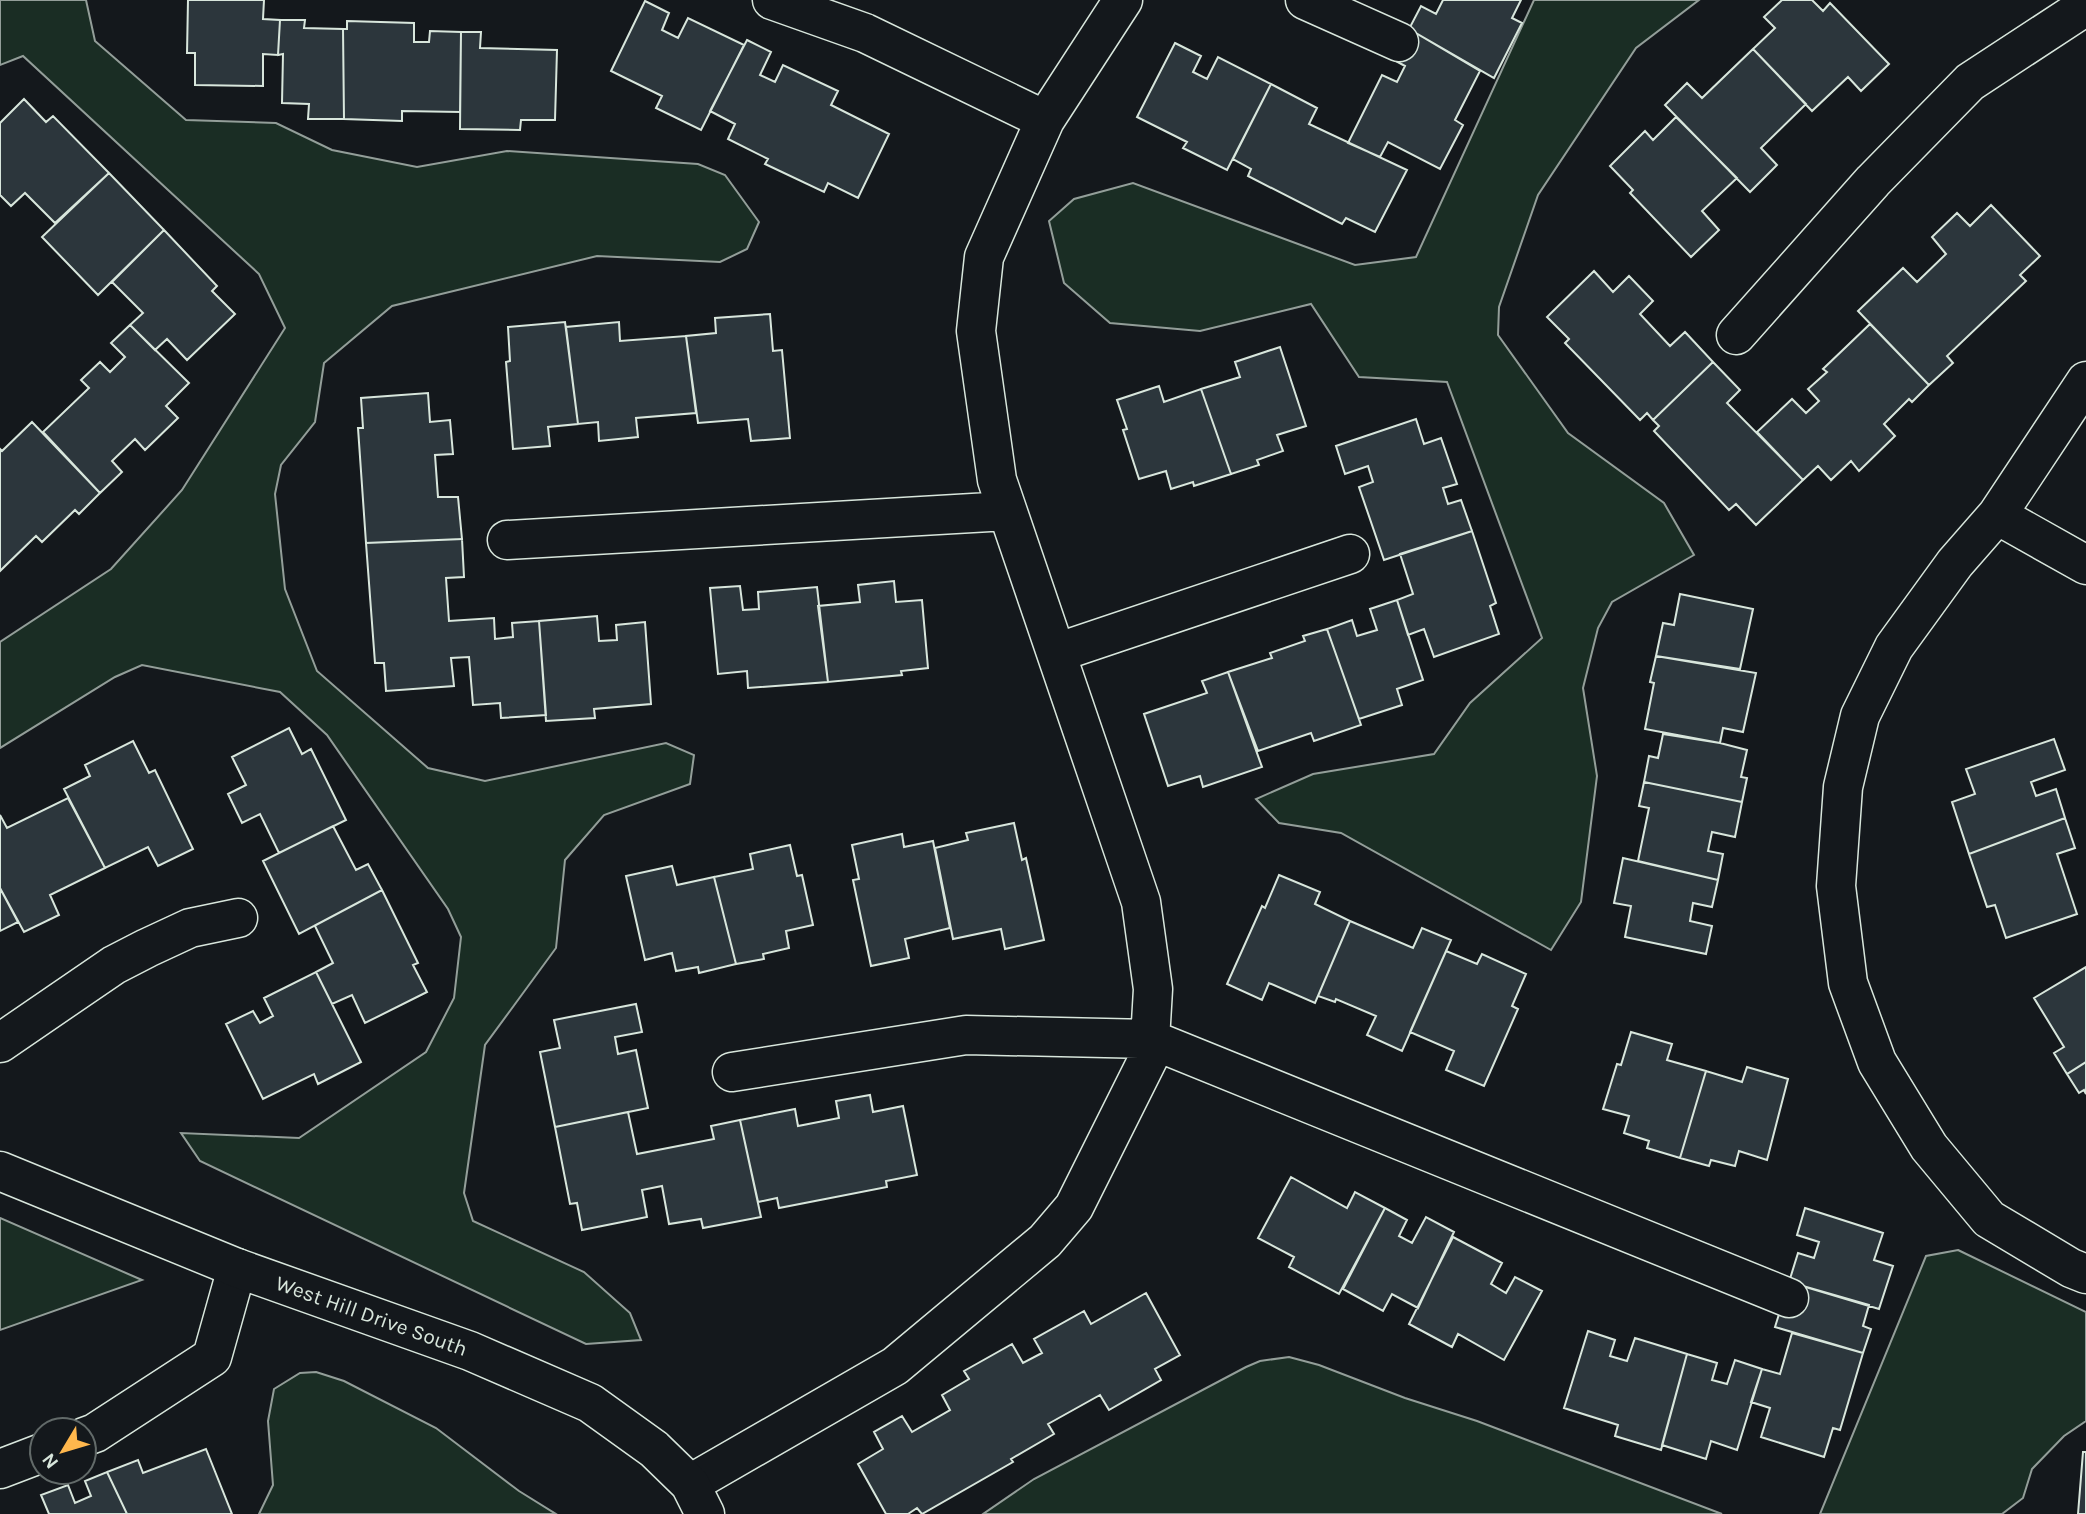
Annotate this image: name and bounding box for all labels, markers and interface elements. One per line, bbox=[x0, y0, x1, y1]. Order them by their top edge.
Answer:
street label: West Hill Drive South bbox=[273, 1271, 471, 1361]
north arrow bbox=[28, 1416, 98, 1486]
text: N bbox=[38, 1449, 63, 1473]

